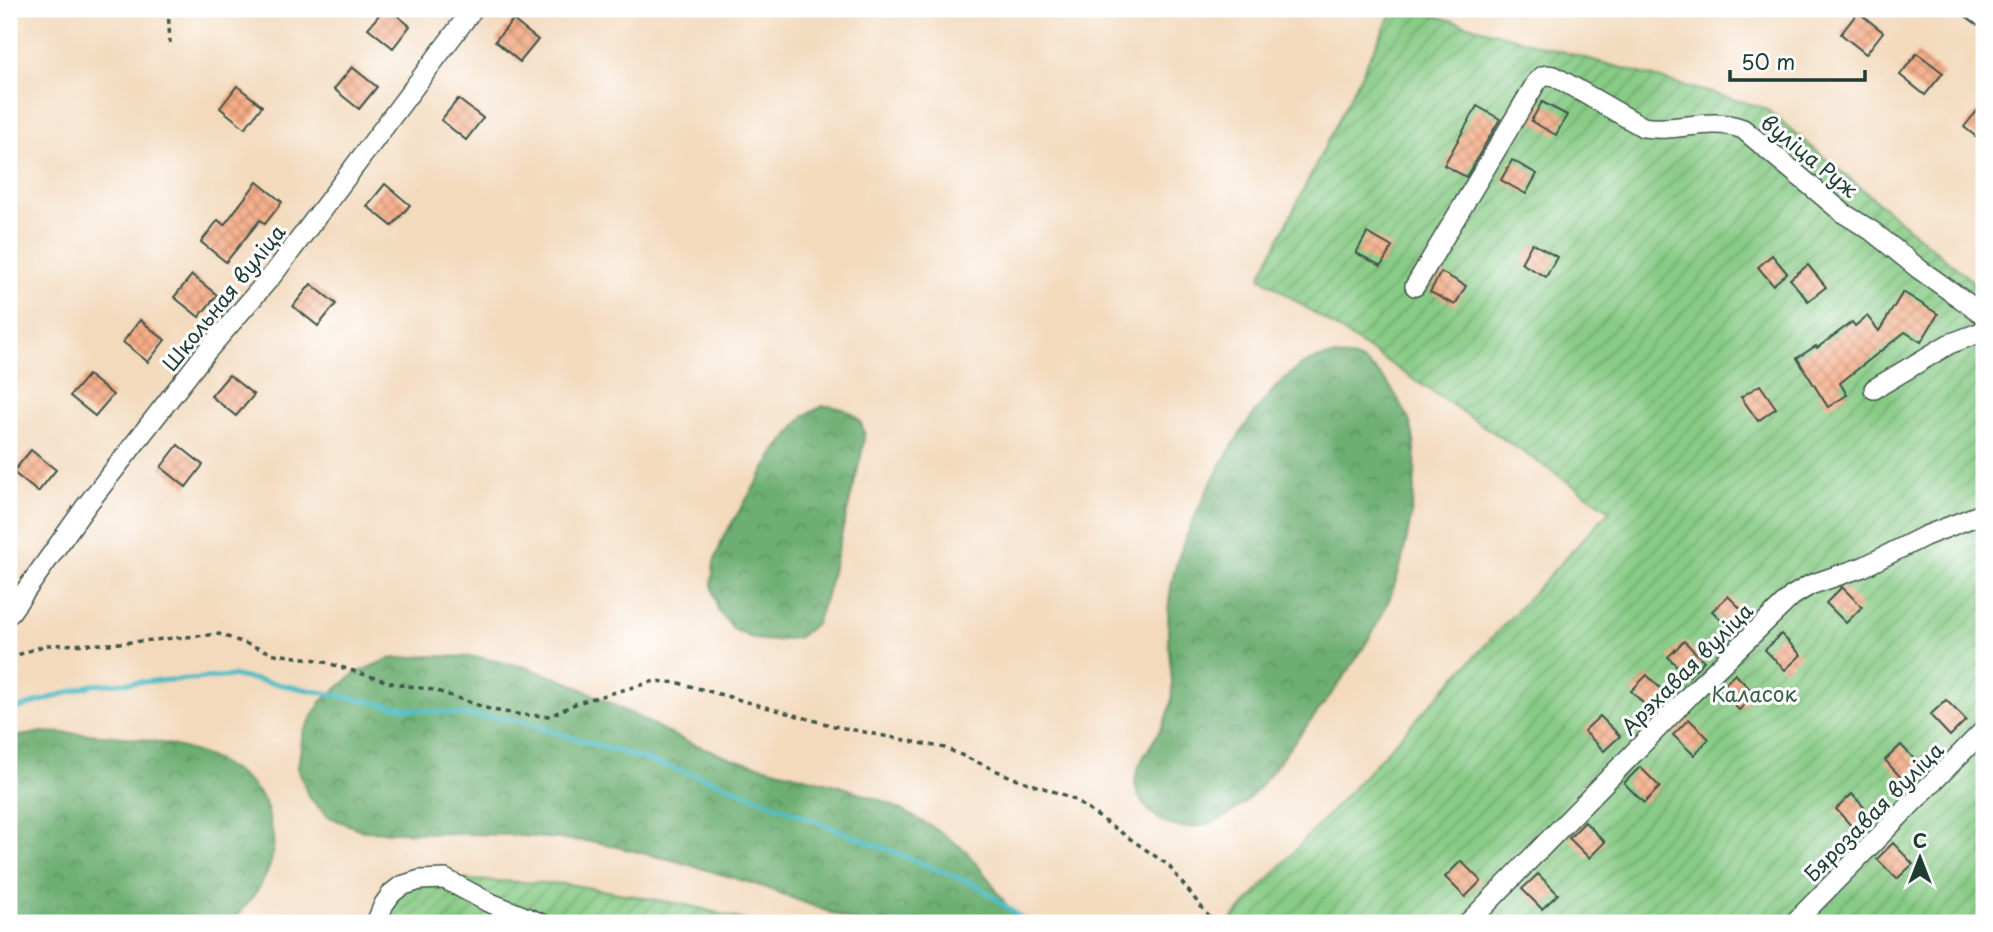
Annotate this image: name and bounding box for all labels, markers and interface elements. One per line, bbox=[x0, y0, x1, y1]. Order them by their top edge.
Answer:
scale bar bbox=[1730, 38, 1865, 82]
text: 50 m bbox=[1741, 45, 1795, 77]
street label: вуліца Руж bbox=[1755, 106, 1866, 205]
street label: Школьная вуліца bbox=[154, 217, 292, 377]
street label: Арэхавая вуліца bbox=[1612, 594, 1760, 742]
park label: Каласок bbox=[1711, 677, 1797, 709]
street label: Бярозавая вуліца bbox=[1796, 734, 1950, 888]
north arrow bbox=[1884, 824, 1954, 894]
text: С bbox=[1913, 826, 1927, 854]

